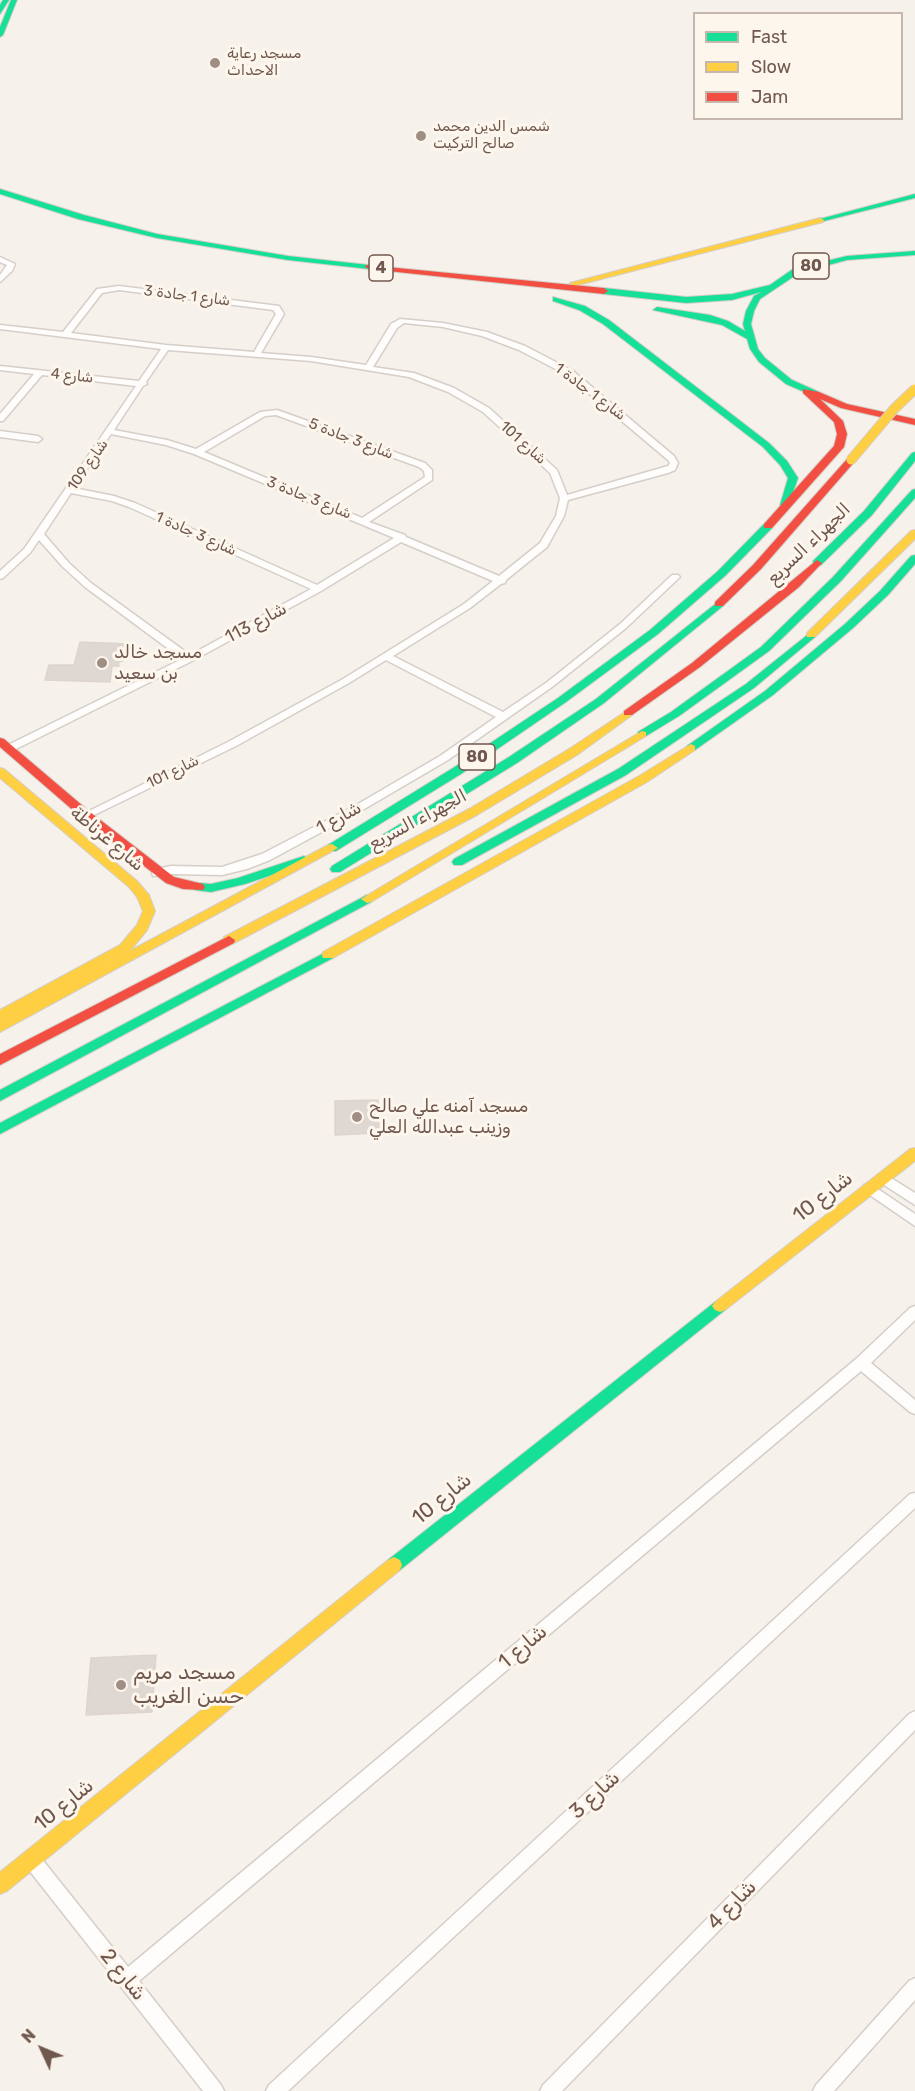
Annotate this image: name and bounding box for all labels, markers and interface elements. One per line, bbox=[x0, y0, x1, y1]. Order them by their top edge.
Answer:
legend bbox=[693, 12, 903, 120]
text: Fast bbox=[751, 26, 787, 48]
place label: مسجد رعاية الاحداث bbox=[227, 45, 301, 80]
marker: مسجد رعاية الاحداث bbox=[208, 56, 222, 70]
text: Slow bbox=[751, 56, 791, 78]
text: Jam bbox=[751, 86, 788, 108]
place label: شمس الدين محمد صالح التركيت bbox=[433, 118, 550, 153]
marker: شمس الدين محمد صالح التركيت bbox=[414, 129, 428, 143]
road number: 80 bbox=[793, 253, 829, 279]
road number: 4 bbox=[369, 255, 393, 281]
street label: شارع 1 جادة 3 bbox=[143, 282, 231, 310]
street label: شارع 1 جادة 1 bbox=[551, 359, 629, 425]
street label: شارع 4 bbox=[50, 365, 94, 387]
street label: شارع 3 جادة 5 bbox=[306, 415, 396, 463]
street label: شارع 101 bbox=[496, 418, 550, 468]
street label: شارع 109 bbox=[64, 436, 112, 494]
street label: شارع 3 جادة 3 bbox=[264, 473, 354, 523]
street label: الجهراء السريع bbox=[763, 499, 855, 589]
street label: شارع 3 جادة 1 bbox=[153, 508, 239, 560]
street label: شارع 113 bbox=[222, 598, 290, 648]
place label: مسجد خالد بن سعيد bbox=[114, 642, 202, 684]
marker: مسجد خالد بن سعيد bbox=[95, 656, 109, 670]
road number: 80 bbox=[459, 744, 495, 770]
street label: شارع 101 bbox=[144, 752, 202, 792]
street label: الجهراء السريع bbox=[366, 785, 470, 855]
street label: شارع 1 bbox=[313, 797, 365, 839]
street label: شارع غرناطة bbox=[66, 802, 148, 876]
place label: مسجد آمنه علي صالح وزينب عبدالله العلي bbox=[369, 1096, 528, 1138]
marker: مسجد آمنه علي صالح وزينب عبدالله العلي bbox=[350, 1110, 364, 1124]
street label: شارع 10 bbox=[788, 1166, 858, 1228]
street label: شارع 10 bbox=[407, 1467, 477, 1531]
street label: شارع 1 bbox=[493, 1619, 553, 1675]
place label: مسجد مريم حسن الغريب bbox=[133, 1660, 244, 1710]
marker: مسجد مريم حسن الغريب bbox=[114, 1678, 128, 1692]
street label: شارع 3 bbox=[565, 1765, 625, 1825]
street label: شارع 10 bbox=[29, 1773, 99, 1837]
street label: شارع 4 bbox=[702, 1875, 762, 1935]
street label: شارع 2 bbox=[95, 1944, 151, 2006]
north arrow bbox=[12, 2019, 72, 2079]
text: N bbox=[18, 2025, 40, 2047]

